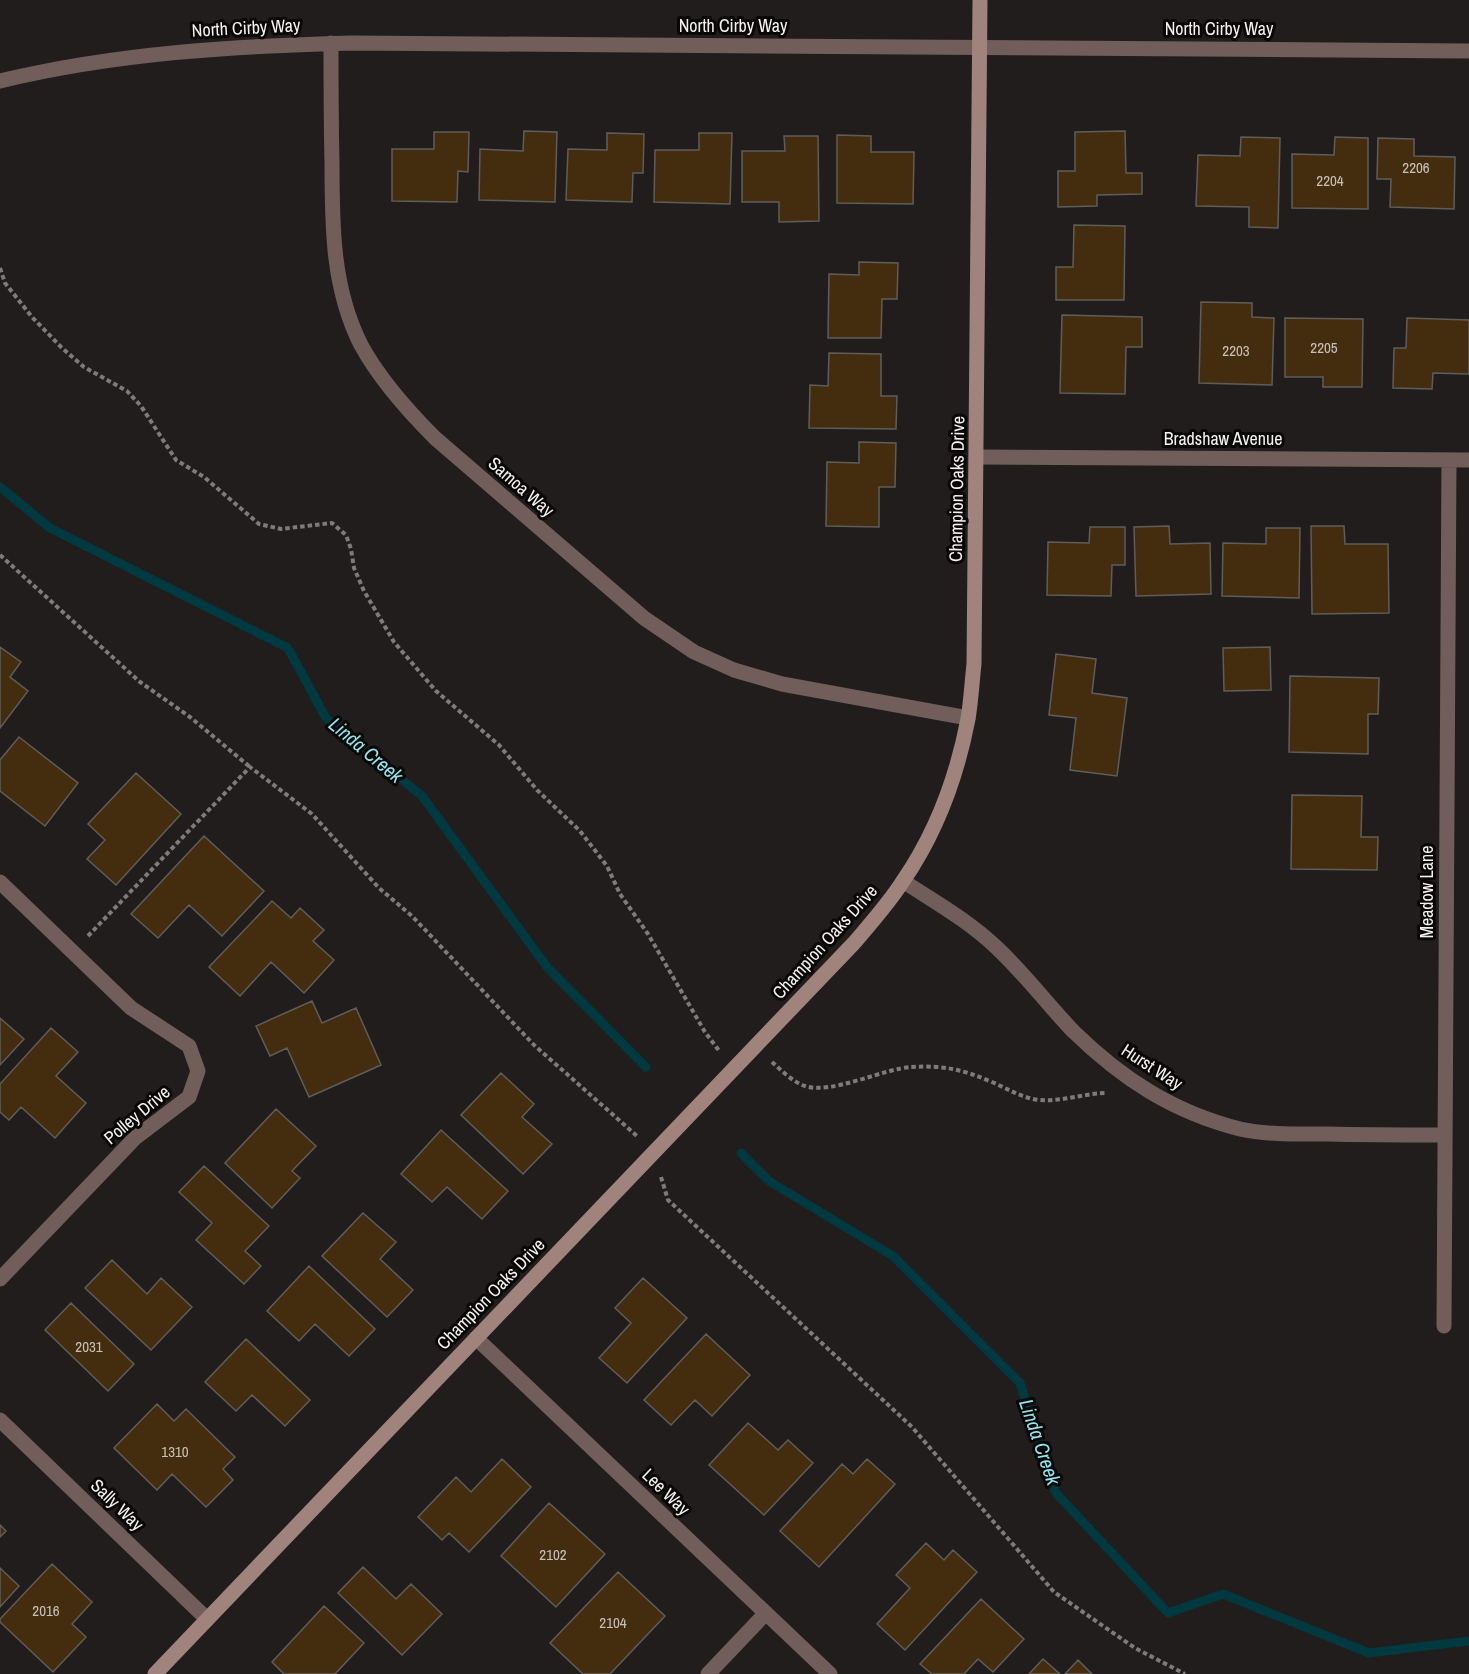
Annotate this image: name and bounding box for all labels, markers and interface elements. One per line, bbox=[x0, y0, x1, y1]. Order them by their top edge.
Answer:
street label: North Cirby Way bbox=[191, 12, 301, 43]
street label: North Cirby Way bbox=[679, 13, 788, 38]
street label: North Cirby Way bbox=[1165, 16, 1274, 41]
house number: 2206 bbox=[1402, 157, 1430, 178]
house number: 2204 bbox=[1316, 170, 1344, 191]
house number: 2205 bbox=[1310, 337, 1338, 358]
house number: 2203 bbox=[1222, 340, 1250, 361]
street label: Champion Oaks Drive bbox=[943, 416, 970, 562]
street label: Bradshaw Avenue bbox=[1164, 426, 1282, 451]
street label: Samoa Way bbox=[483, 451, 560, 523]
water label: Linda Creek bbox=[323, 711, 410, 789]
street label: Meadow Lane bbox=[1414, 846, 1439, 938]
street label: Champion Oaks Drive bbox=[766, 879, 883, 1004]
street label: Hurst Way bbox=[1117, 1037, 1188, 1096]
street label: Polley Drive bbox=[98, 1079, 175, 1150]
street label: Champion Oaks Drive bbox=[431, 1232, 550, 1355]
house number: 2031 bbox=[75, 1336, 103, 1357]
water label: Linda Creek bbox=[1013, 1395, 1068, 1489]
house number: 1310 bbox=[161, 1441, 189, 1462]
street label: Lee Way bbox=[637, 1463, 696, 1521]
street label: Sally Way bbox=[85, 1473, 150, 1537]
house number: 2102 bbox=[539, 1544, 567, 1565]
house number: 2016 bbox=[32, 1600, 60, 1621]
house number: 2104 bbox=[599, 1612, 627, 1633]

